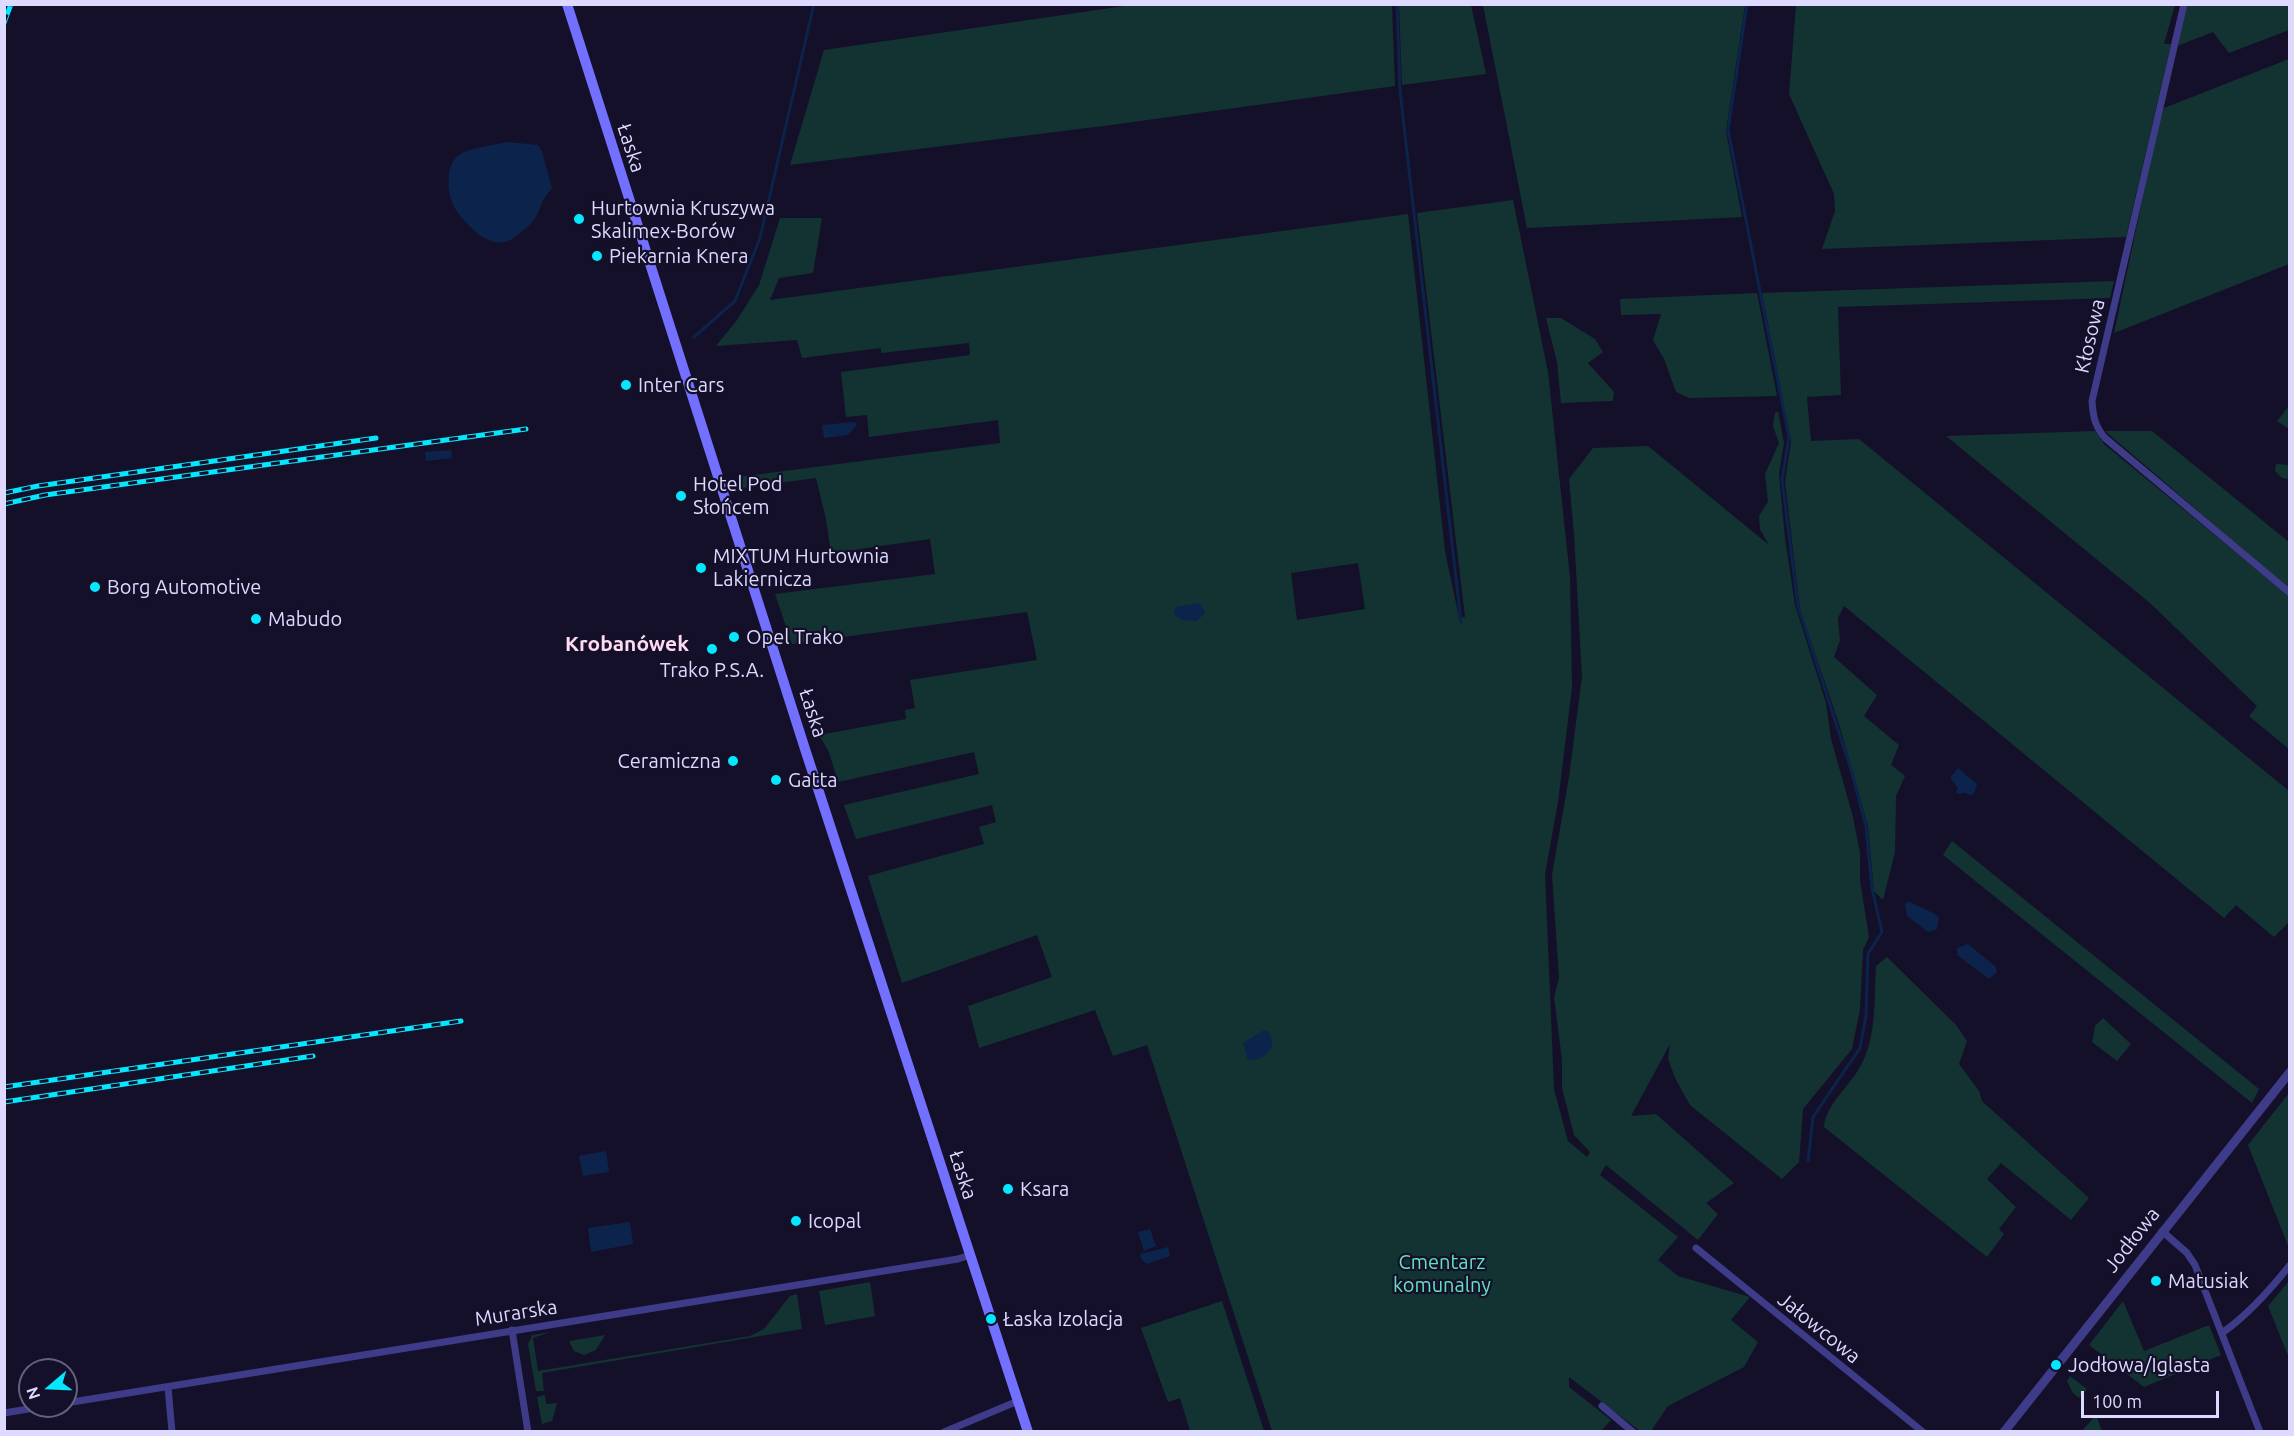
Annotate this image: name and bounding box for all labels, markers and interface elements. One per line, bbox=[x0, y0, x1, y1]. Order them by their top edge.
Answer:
street label: Łaska bbox=[612, 121, 650, 175]
place label: Hurtownia Kruszywa Skalimex-Borów bbox=[591, 196, 775, 243]
marker: Hurtownia Kruszywa Skalimex-Borów bbox=[572, 212, 586, 226]
place label: Piekarnia Knera bbox=[609, 244, 748, 268]
marker: Piekarnia Knera bbox=[590, 249, 604, 263]
street label: Kłosowa bbox=[2070, 297, 2110, 375]
place label: Inter Cars bbox=[638, 373, 724, 397]
marker: Inter Cars bbox=[619, 378, 633, 392]
place label: Hotel Pod Słońcem bbox=[693, 472, 782, 519]
marker: Hotel Pod Słońcem bbox=[674, 489, 688, 503]
place label: MIXTUM Hurtownia Lakiernicza bbox=[713, 544, 889, 591]
marker: MIXTUM Hurtownia Lakiernicza bbox=[694, 561, 708, 575]
place label: Borg Automotive bbox=[107, 575, 261, 599]
marker: Borg Automotive bbox=[88, 580, 102, 594]
place label: Mabudo bbox=[268, 607, 342, 631]
marker: Mabudo bbox=[249, 612, 263, 626]
place label: Opel Trako bbox=[746, 625, 844, 649]
marker: Opel Trako bbox=[727, 630, 741, 644]
district label: Krobanówek bbox=[565, 631, 689, 657]
marker: Trako P.S.A. bbox=[705, 642, 719, 656]
place label: Trako P.S.A. bbox=[660, 658, 764, 682]
street label: Łaska bbox=[794, 686, 832, 740]
place label: Ceramiczna bbox=[618, 749, 721, 773]
marker: Ceramiczna bbox=[726, 754, 740, 768]
place label: Gatta bbox=[788, 768, 837, 792]
marker: Gatta bbox=[769, 773, 783, 787]
street label: Łaska bbox=[944, 1148, 982, 1202]
place label: Ksara bbox=[1020, 1177, 1069, 1201]
marker: Ksara bbox=[1001, 1182, 1015, 1196]
street label: Jodłowa bbox=[2099, 1203, 2165, 1277]
place label: Icopal bbox=[808, 1209, 861, 1233]
marker: Icopal bbox=[789, 1214, 803, 1228]
park label: Cmentarz komunalny bbox=[1393, 1250, 1491, 1297]
place label: Matusiak bbox=[2168, 1269, 2249, 1293]
marker: Matusiak bbox=[2149, 1274, 2163, 1288]
street label: Jałowcowa bbox=[1773, 1287, 1865, 1369]
street label: Murarska bbox=[473, 1295, 559, 1331]
place label: Łaska Izolacja bbox=[1003, 1307, 1123, 1331]
marker: Łaska Izolacja bbox=[984, 1312, 998, 1326]
place label: Jodłowa/Iglasta bbox=[2068, 1353, 2210, 1377]
north arrow bbox=[18, 1358, 78, 1418]
marker: Jodłowa/Iglasta bbox=[2049, 1358, 2063, 1372]
scale bar bbox=[2084, 1379, 2222, 1417]
text: N bbox=[22, 1385, 43, 1402]
text: 100 m bbox=[2092, 1391, 2142, 1411]

